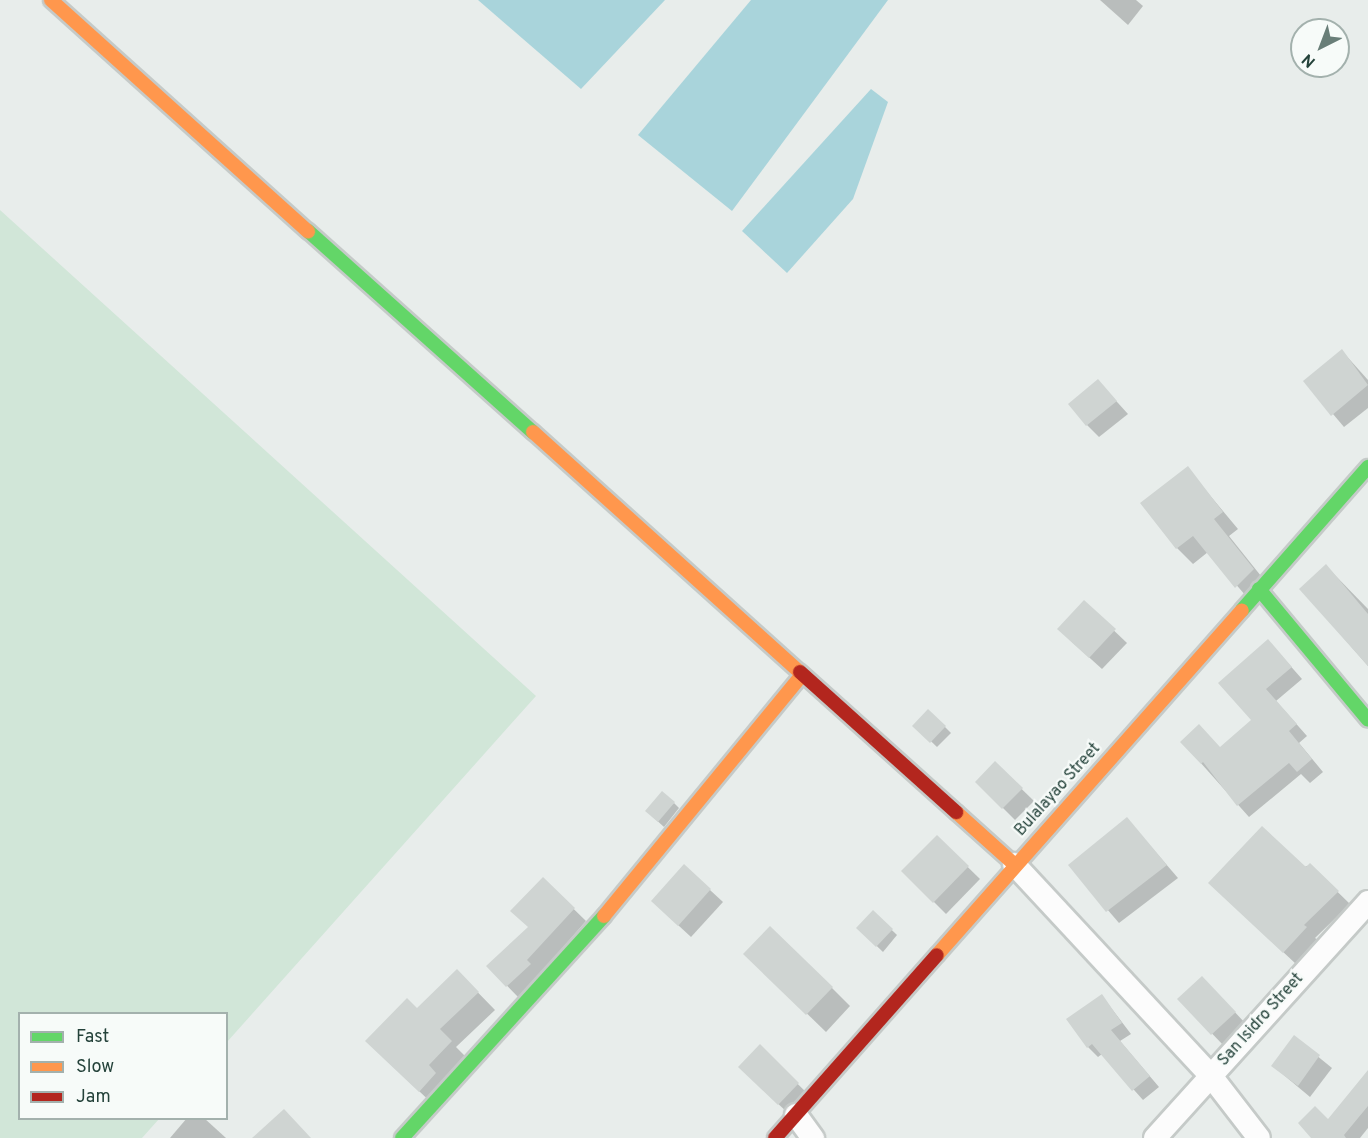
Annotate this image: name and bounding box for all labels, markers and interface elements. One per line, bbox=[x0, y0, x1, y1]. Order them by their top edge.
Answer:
north arrow bbox=[1290, 18, 1350, 78]
text: N bbox=[1298, 49, 1320, 71]
street label: Bulalayao Street bbox=[1011, 740, 1105, 840]
street label: San Isidro Street bbox=[1214, 970, 1308, 1070]
legend bbox=[18, 1012, 228, 1120]
text: Fast bbox=[76, 1026, 109, 1049]
text: Slow bbox=[76, 1056, 114, 1079]
text: Jam bbox=[76, 1086, 111, 1109]

